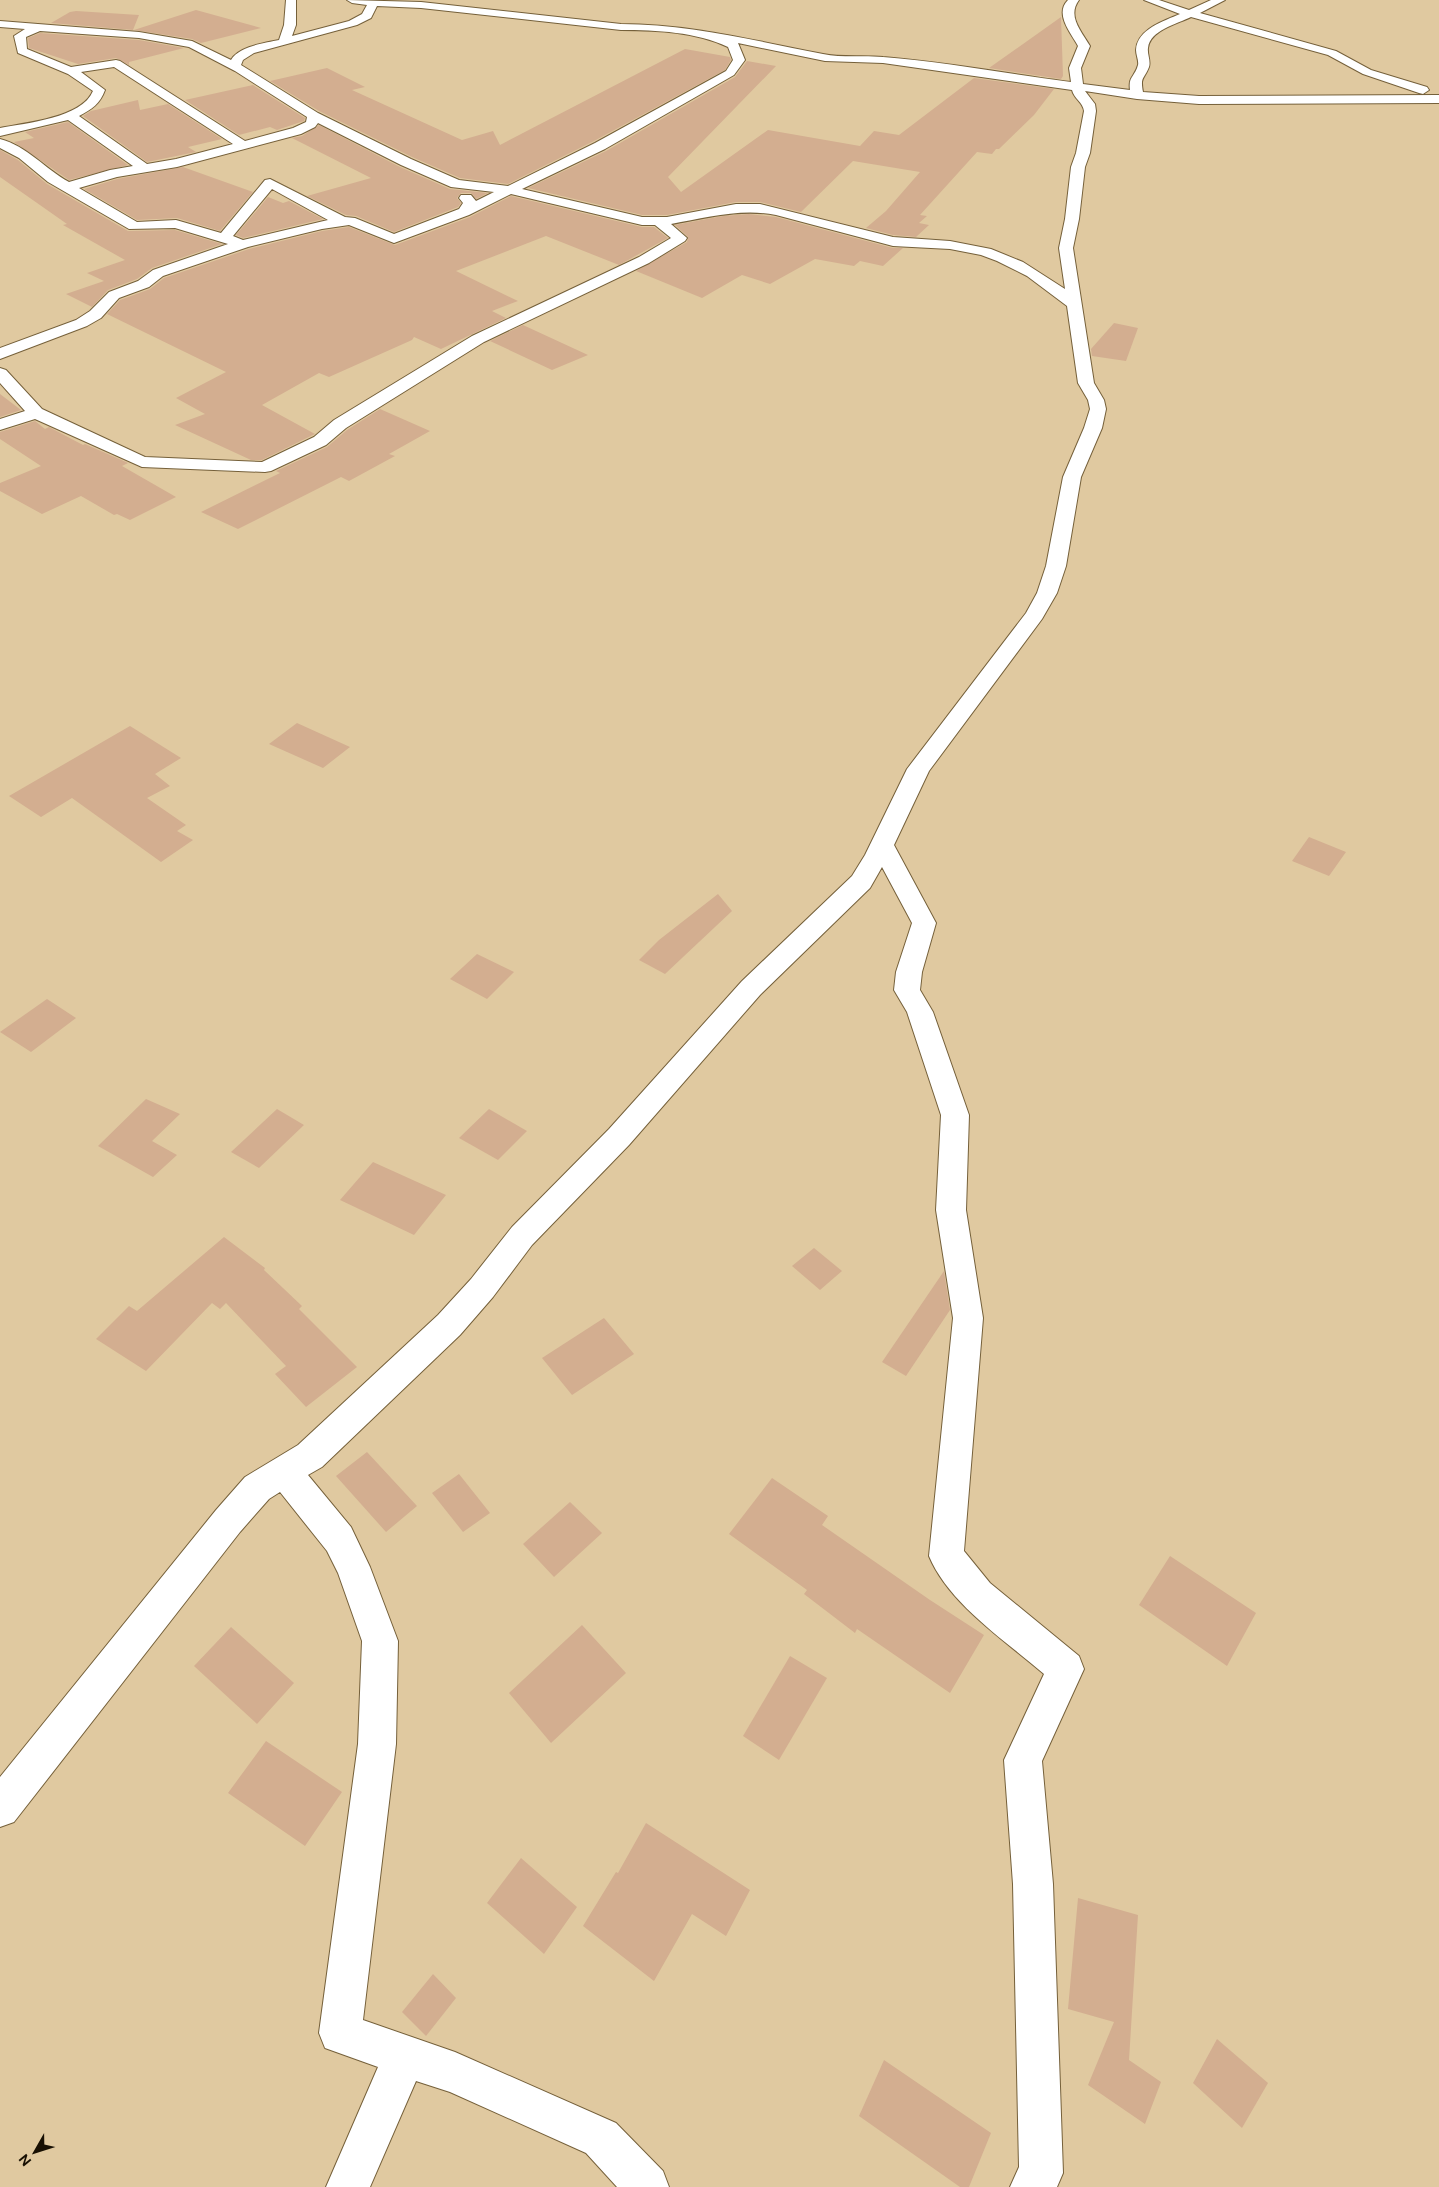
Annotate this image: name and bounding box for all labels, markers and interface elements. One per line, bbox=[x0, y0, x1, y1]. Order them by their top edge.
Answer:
north arrow bbox=[10, 2127, 60, 2177]
text: N bbox=[15, 2151, 35, 2170]

